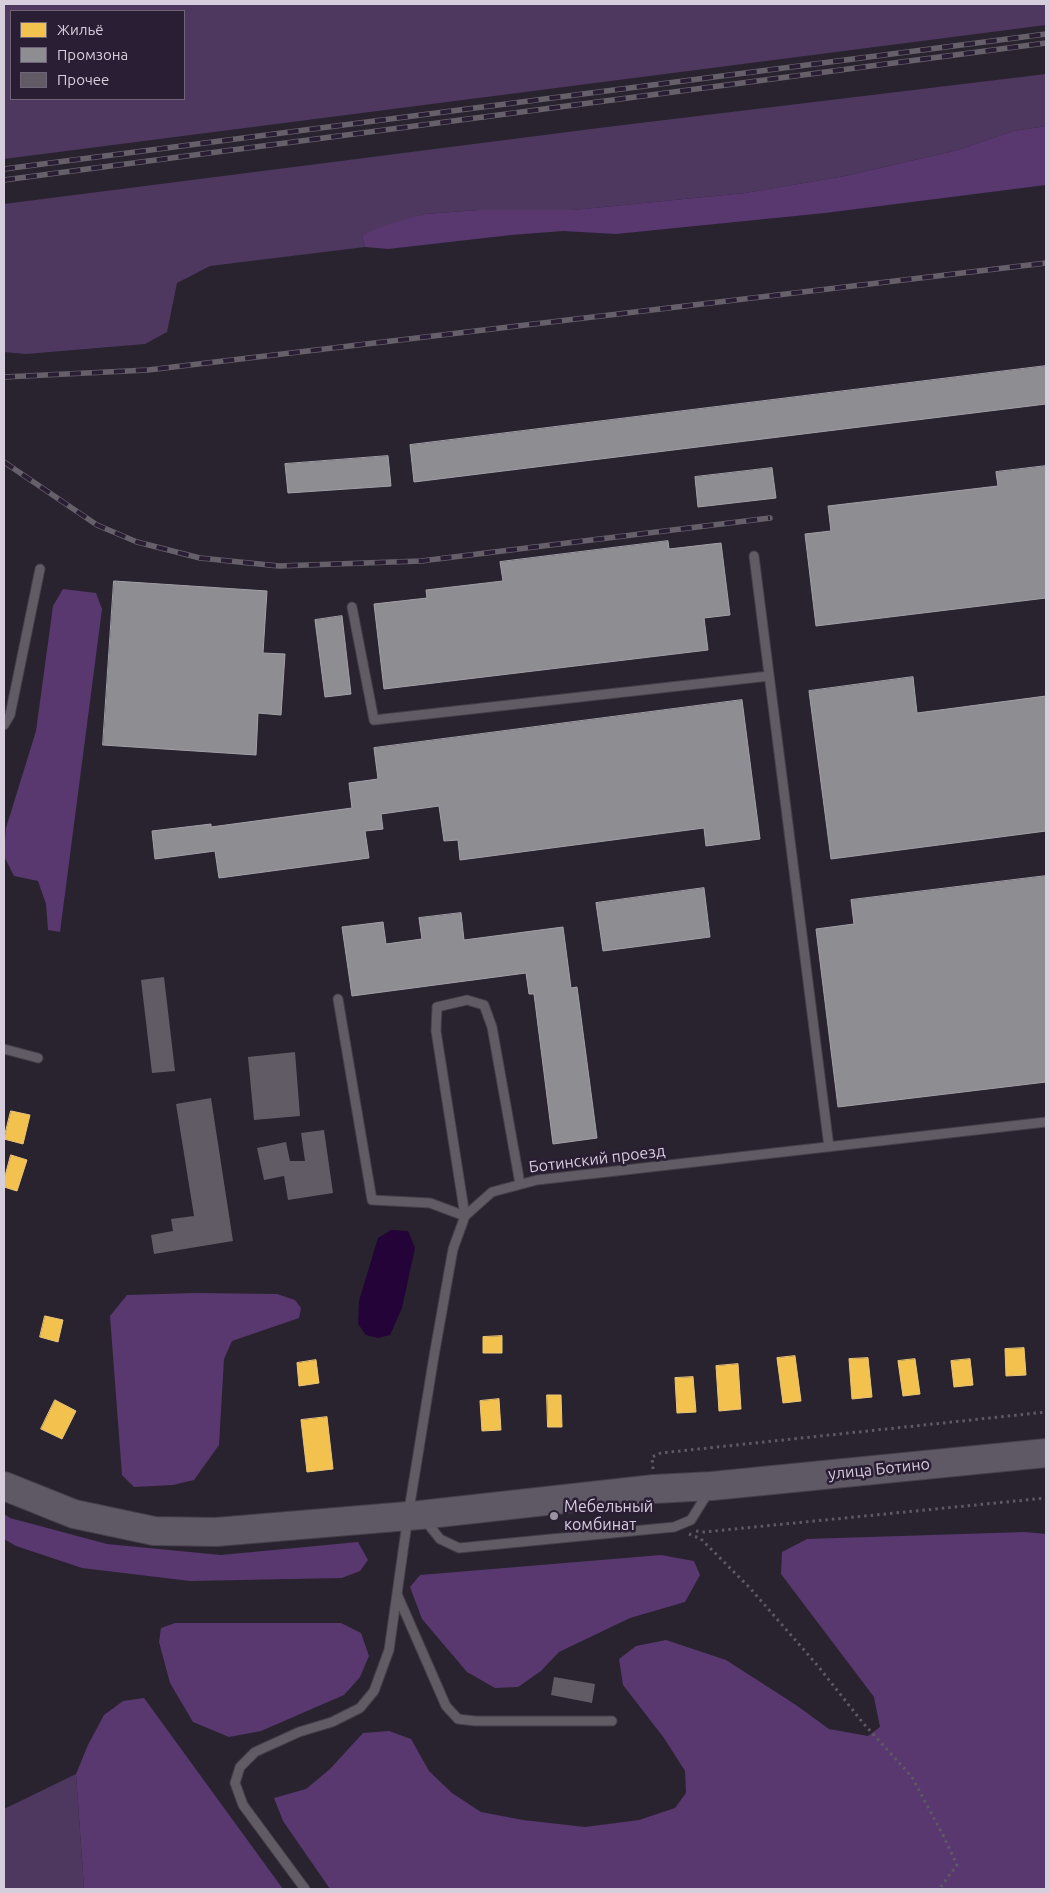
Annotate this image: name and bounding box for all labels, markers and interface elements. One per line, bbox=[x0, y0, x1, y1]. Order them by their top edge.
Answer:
legend bbox=[10, 10, 185, 100]
text: Жильё bbox=[57, 21, 104, 38]
text: Промзона bbox=[57, 46, 128, 63]
text: Прочее bbox=[57, 71, 109, 88]
street label: Ботинский проезд bbox=[528, 1141, 666, 1177]
street label: улица Ботино bbox=[827, 1454, 931, 1484]
place label: Мебельный комбинат bbox=[564, 1497, 653, 1535]
marker: Мебельный комбинат bbox=[548, 1510, 560, 1522]

